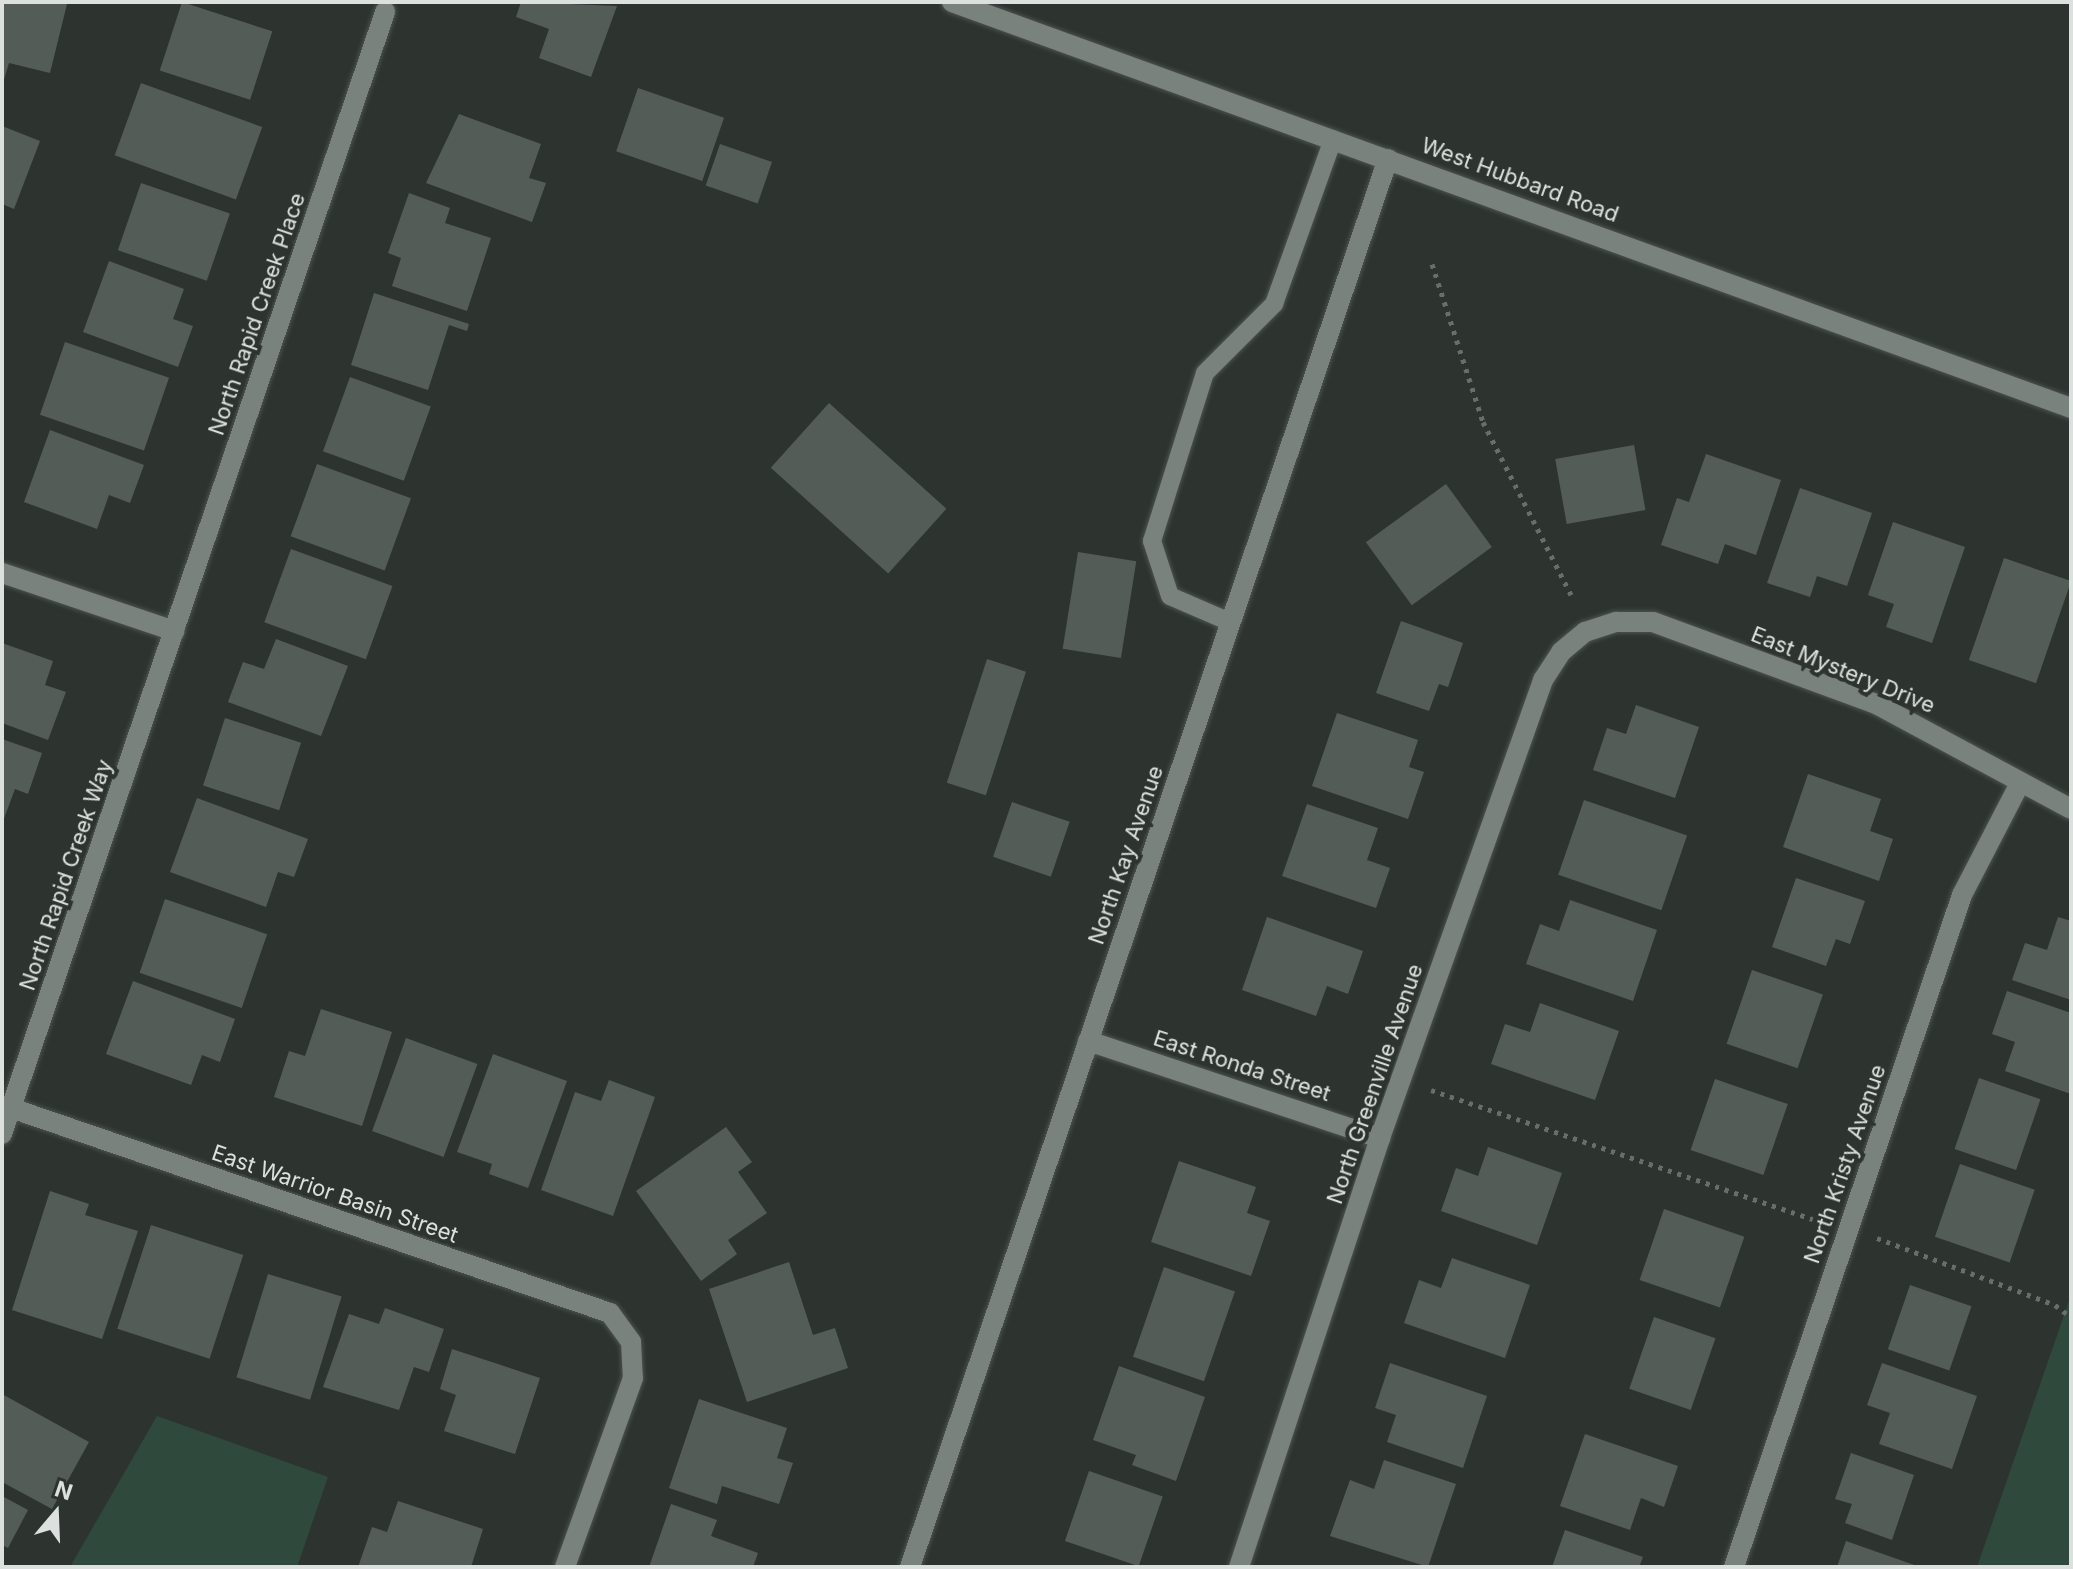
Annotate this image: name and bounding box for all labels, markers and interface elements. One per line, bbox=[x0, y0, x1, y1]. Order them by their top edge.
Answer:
street label: West Hubbard Road bbox=[1418, 132, 1622, 228]
street label: North Rapid Creek Place bbox=[203, 189, 311, 439]
street label: East Mystery Drive bbox=[1747, 621, 1939, 719]
street label: North Rapid Creek Way bbox=[14, 756, 118, 994]
street label: North Kay Avenue bbox=[1083, 762, 1169, 948]
street label: North Greenville Avenue bbox=[1321, 961, 1429, 1207]
street label: East Ronda Street bbox=[1150, 1025, 1334, 1107]
street label: North Kristy Avenue bbox=[1799, 1061, 1891, 1267]
street label: East Warrior Basin Street bbox=[208, 1139, 462, 1249]
north arrow bbox=[16, 1473, 96, 1553]
text: N bbox=[52, 1475, 76, 1505]

